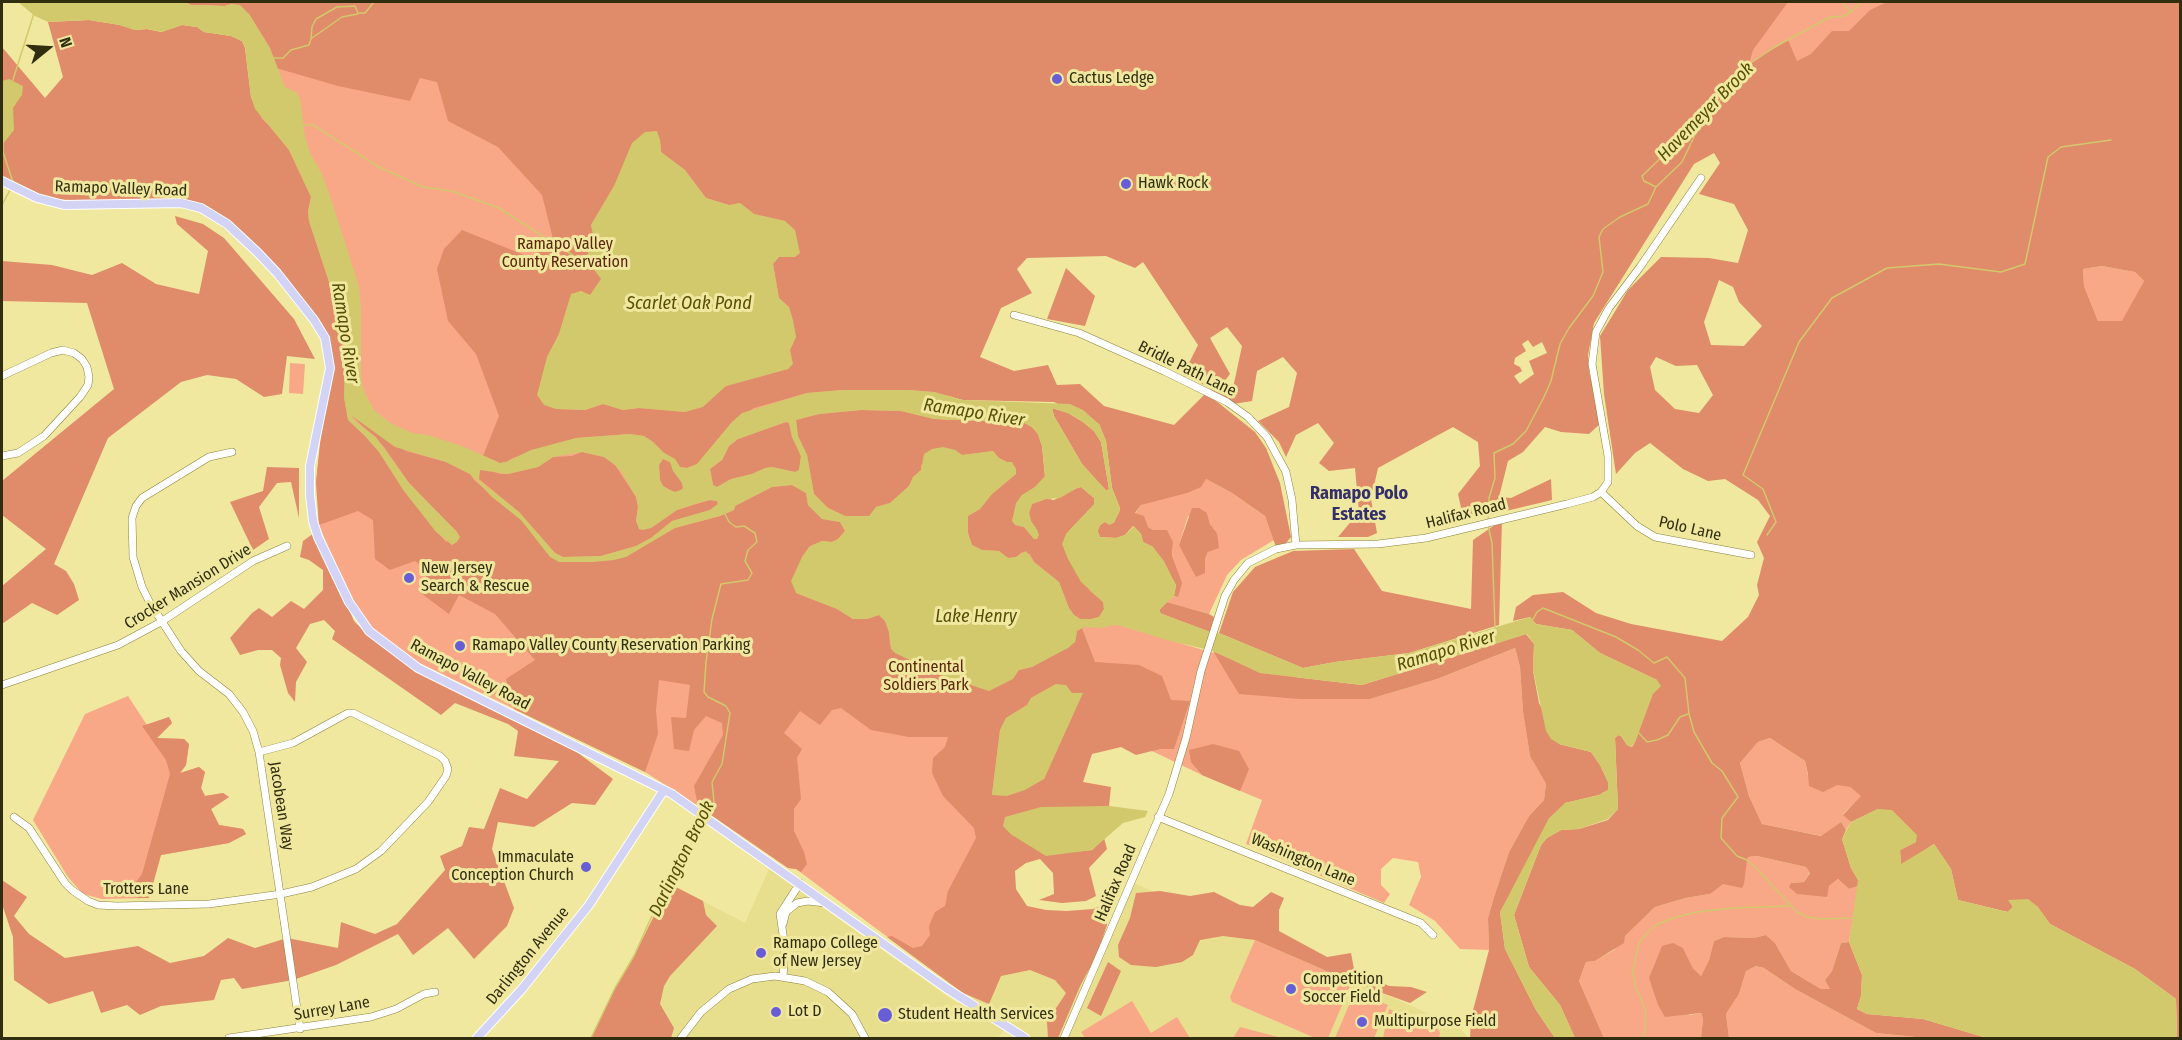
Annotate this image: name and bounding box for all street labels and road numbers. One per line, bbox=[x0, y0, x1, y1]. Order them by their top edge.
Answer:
street label: Ramapo Valley Road bbox=[54, 177, 188, 201]
street label: Bridle Path Lane bbox=[1135, 337, 1239, 401]
street label: Halifax Road bbox=[1424, 495, 1508, 533]
street label: Polo Lane bbox=[1657, 512, 1723, 546]
street label: Crocker Mansion Drive bbox=[121, 540, 255, 634]
street label: Ramapo Valley Road bbox=[407, 635, 533, 715]
street label: Jacobean Way bbox=[265, 760, 297, 852]
street label: Washington Lane bbox=[1248, 829, 1358, 891]
street label: Halifax Road bbox=[1091, 842, 1141, 924]
street label: Trotters Lane bbox=[103, 880, 189, 900]
street label: Darlington Avenue bbox=[483, 903, 573, 1009]
street label: Surrey Lane bbox=[292, 993, 372, 1025]

